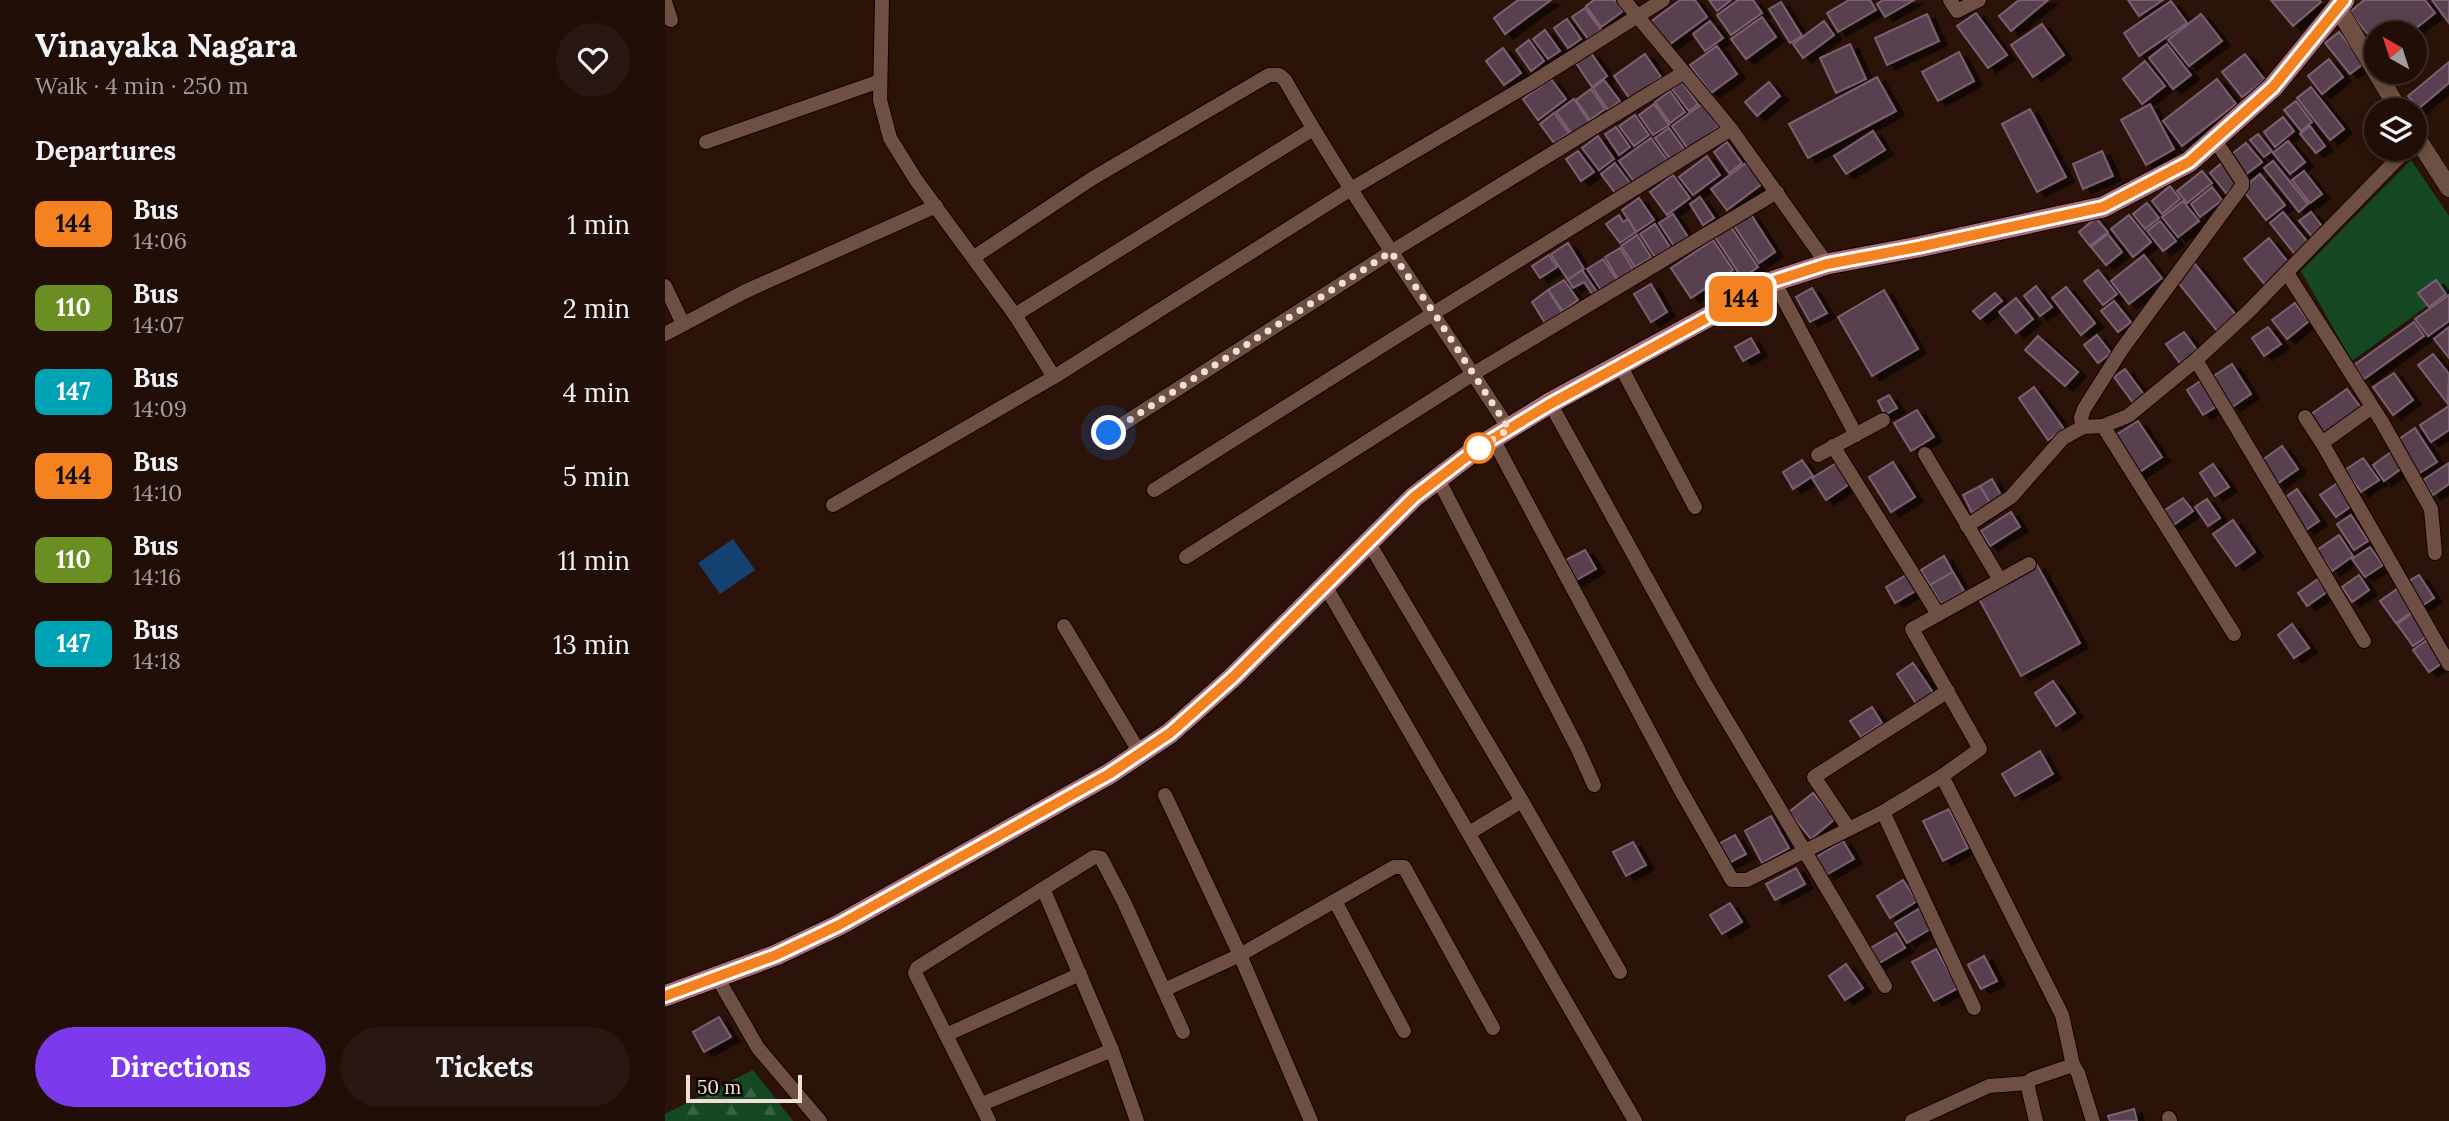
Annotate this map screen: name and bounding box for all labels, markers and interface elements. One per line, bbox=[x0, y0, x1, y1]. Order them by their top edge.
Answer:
north arrow bbox=[2364, 21, 2427, 84]
map controls bbox=[2364, 21, 2427, 161]
button: heart bbox=[556, 23, 630, 97]
text: Vinayaka Nagara bbox=[35, 24, 297, 66]
text: Walk · 4 min · 250 m bbox=[35, 71, 248, 100]
button: layers bbox=[2364, 98, 2427, 161]
text: Departures bbox=[35, 134, 176, 167]
text: Bus bbox=[133, 193, 179, 226]
text: 144 bbox=[55, 208, 92, 239]
text: 1 min bbox=[567, 208, 630, 241]
text: 14:06 bbox=[133, 226, 187, 255]
line badge: 144 bbox=[1701, 276, 1781, 322]
text: Bus bbox=[133, 277, 179, 310]
text: 144 bbox=[1723, 283, 1759, 314]
text: 110 bbox=[56, 292, 91, 323]
text: 2 min bbox=[563, 292, 630, 325]
text: 14:07 bbox=[133, 310, 184, 339]
text: Bus bbox=[133, 361, 179, 394]
text: 147 bbox=[56, 376, 91, 407]
text: 4 min bbox=[563, 376, 630, 409]
text: 14:09 bbox=[133, 394, 187, 423]
your location bbox=[1091, 415, 1126, 450]
unlabelled marker bbox=[1464, 433, 1494, 463]
text: Bus bbox=[133, 445, 179, 478]
text: 144 bbox=[55, 460, 92, 491]
text: 5 min bbox=[563, 460, 630, 493]
text: 14:10 bbox=[133, 478, 182, 507]
text: Bus bbox=[133, 529, 179, 562]
text: 110 bbox=[56, 544, 91, 575]
text: 11 min bbox=[558, 544, 630, 577]
text: 14:16 bbox=[133, 562, 181, 591]
text: Bus bbox=[133, 613, 179, 646]
text: 147 bbox=[56, 628, 91, 659]
text: 13 min bbox=[553, 628, 630, 661]
text: 14:18 bbox=[133, 646, 181, 675]
button: Directions bbox=[35, 1027, 326, 1107]
button: Tickets bbox=[340, 1027, 630, 1107]
scale bar bbox=[686, 1072, 801, 1104]
text: 50 m bbox=[697, 1075, 741, 1099]

